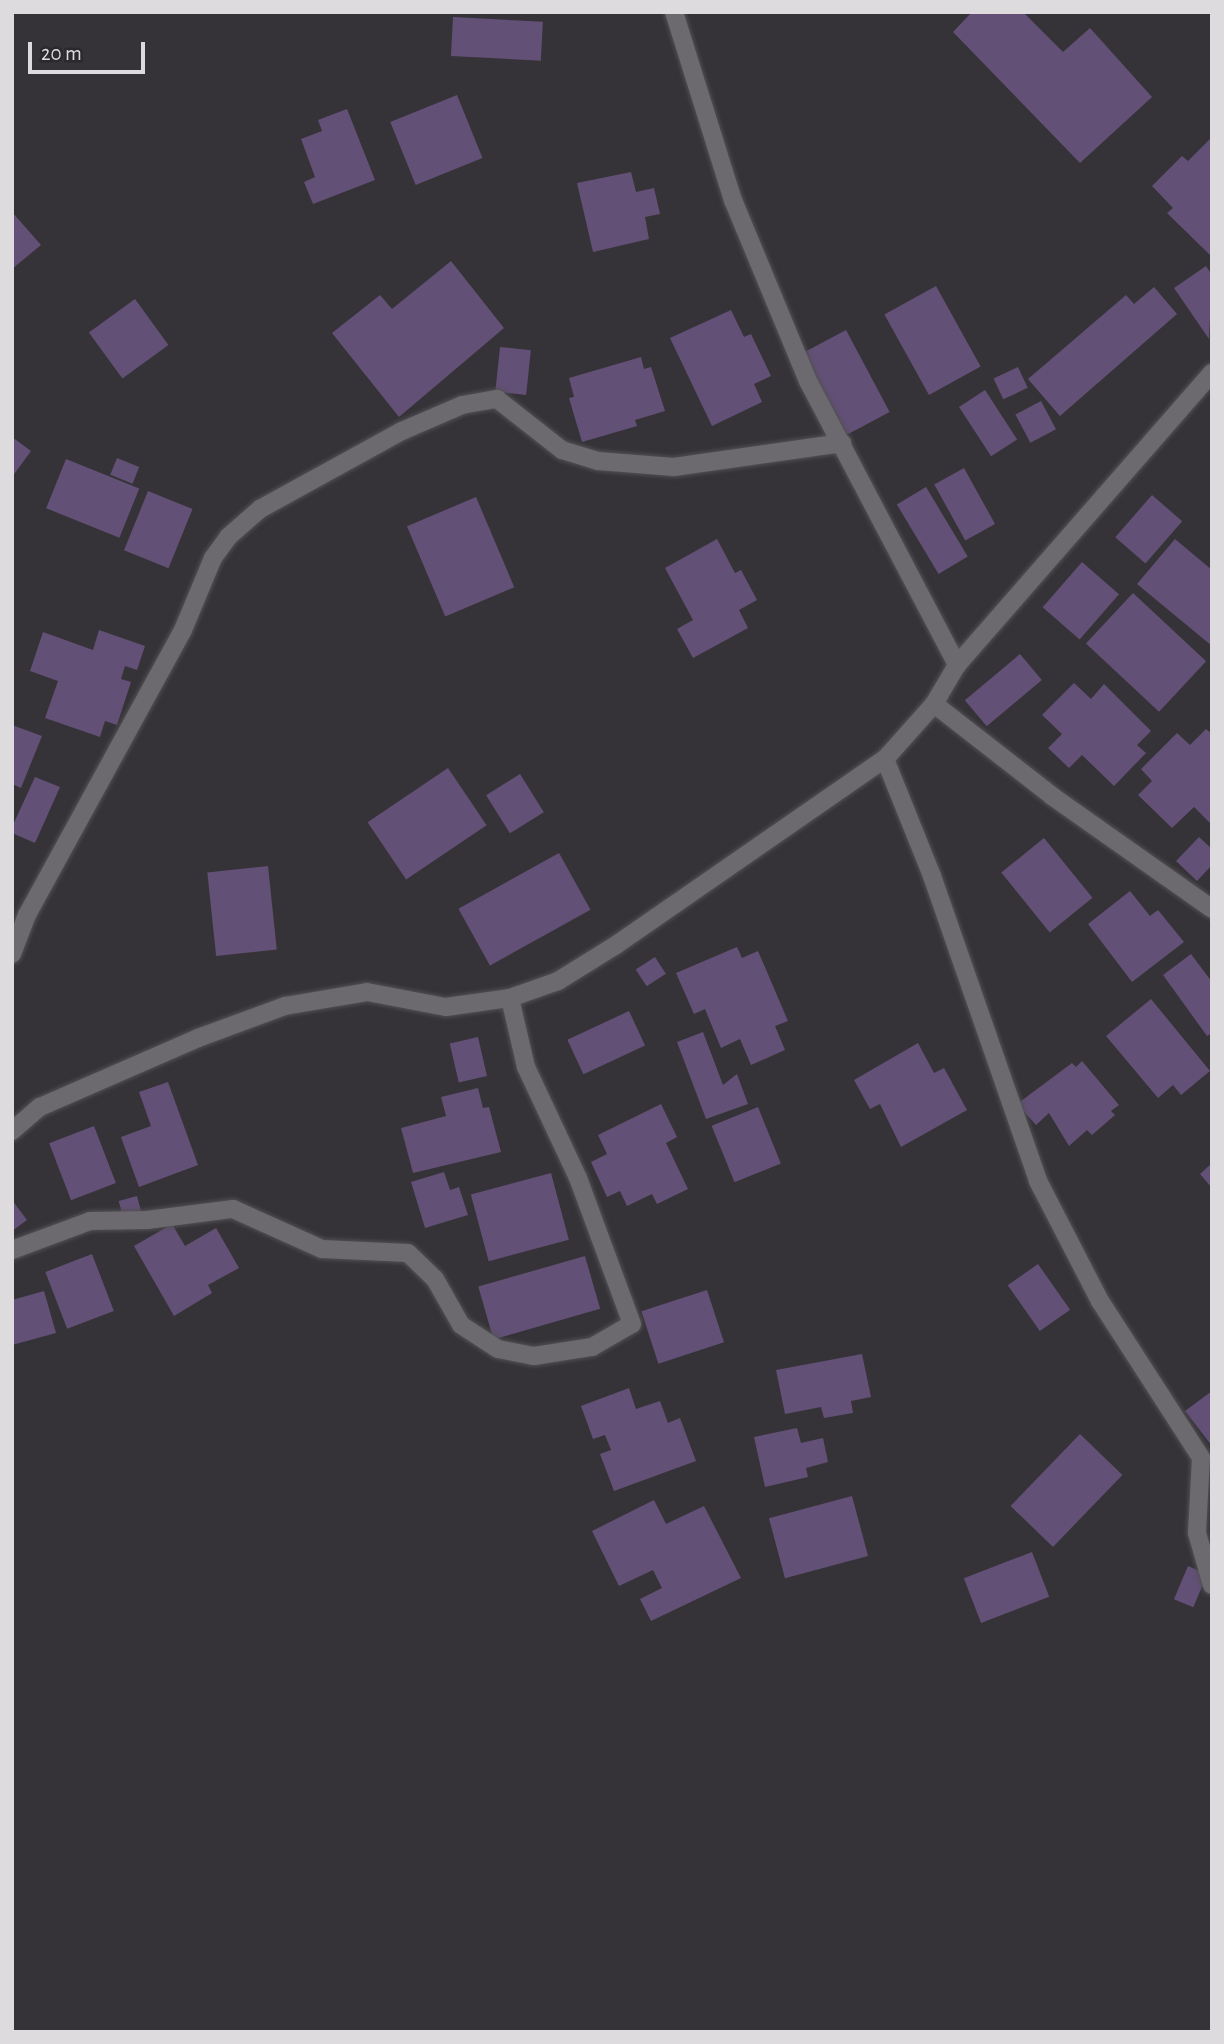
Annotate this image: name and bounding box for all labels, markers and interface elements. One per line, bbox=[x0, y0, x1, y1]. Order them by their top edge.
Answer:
scale bar bbox=[32, 28, 149, 72]
text: 20 m bbox=[41, 43, 82, 64]

